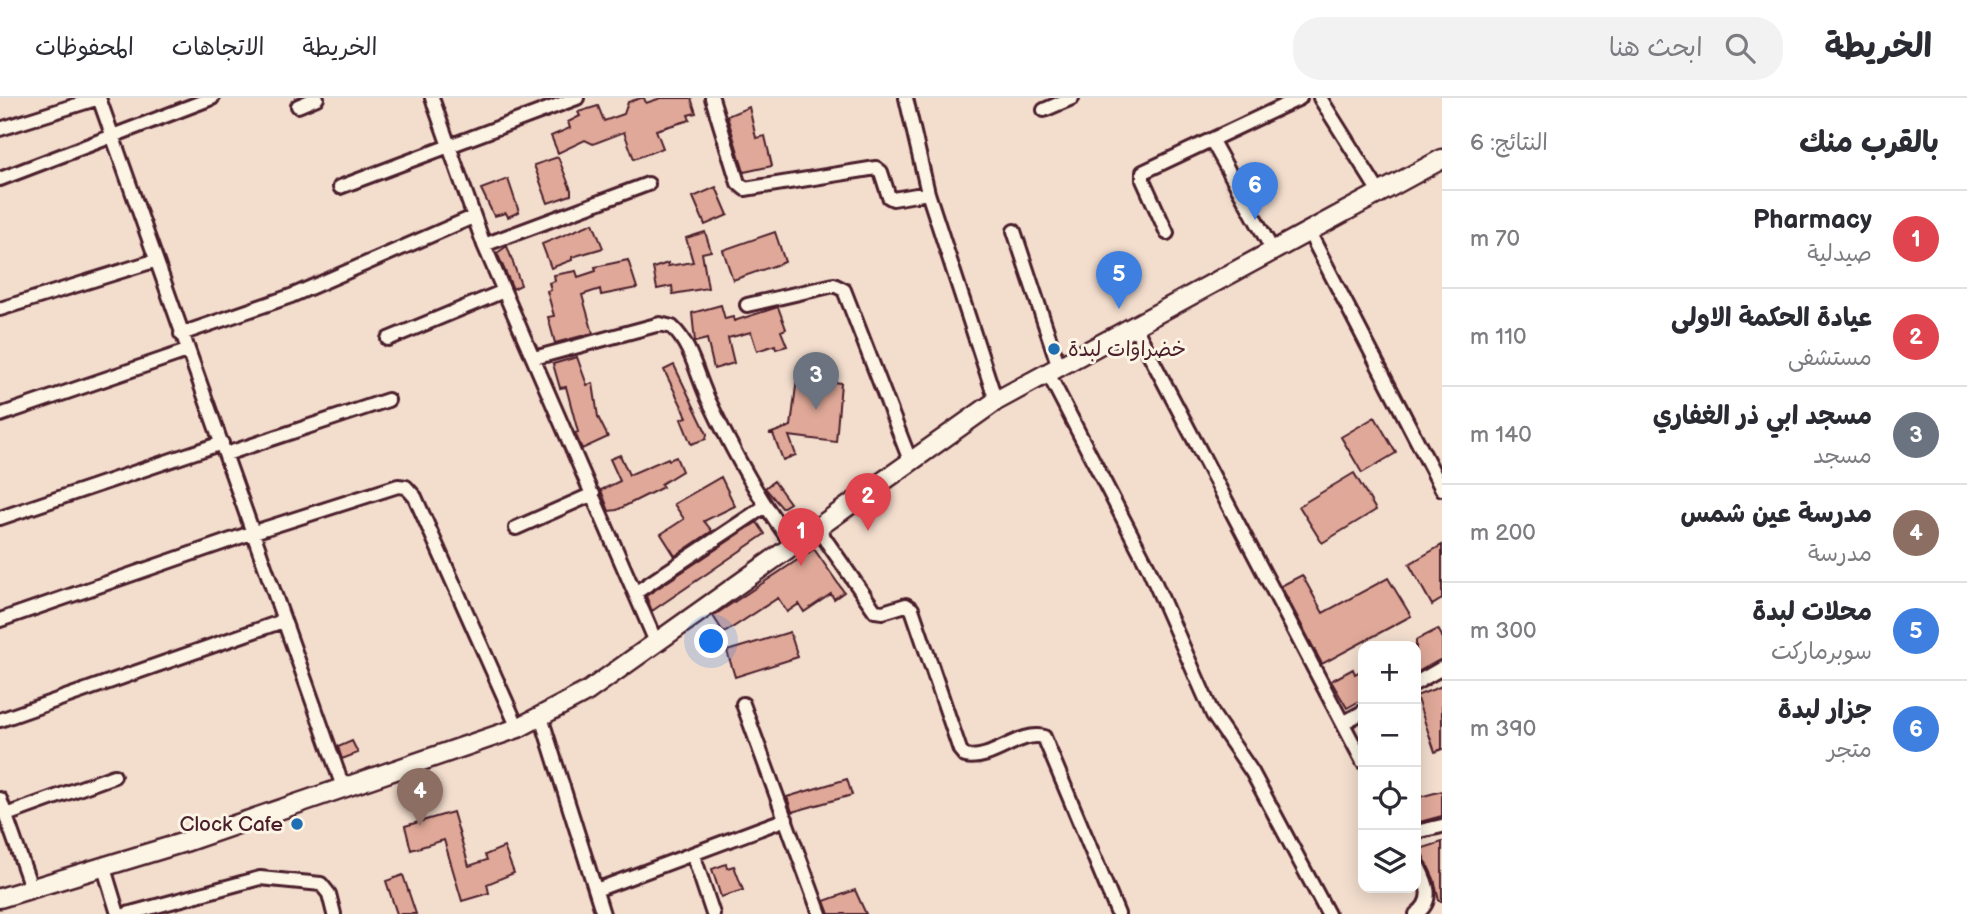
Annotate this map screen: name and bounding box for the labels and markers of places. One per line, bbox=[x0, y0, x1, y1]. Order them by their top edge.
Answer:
pin: 6 bbox=[1232, 162, 1278, 220]
pin: 5 bbox=[1096, 251, 1142, 309]
place label: خضراوات لبدة bbox=[1068, 337, 1186, 362]
marker: خضراوات لبدة bbox=[1046, 341, 1062, 357]
pin: 3 bbox=[793, 352, 839, 410]
pin: 2 bbox=[845, 473, 891, 531]
pin: 1 bbox=[778, 508, 824, 566]
pin: 4 bbox=[397, 768, 443, 826]
place label: Clock Cafe bbox=[180, 812, 283, 837]
marker: Clock Cafe bbox=[289, 816, 305, 832]

